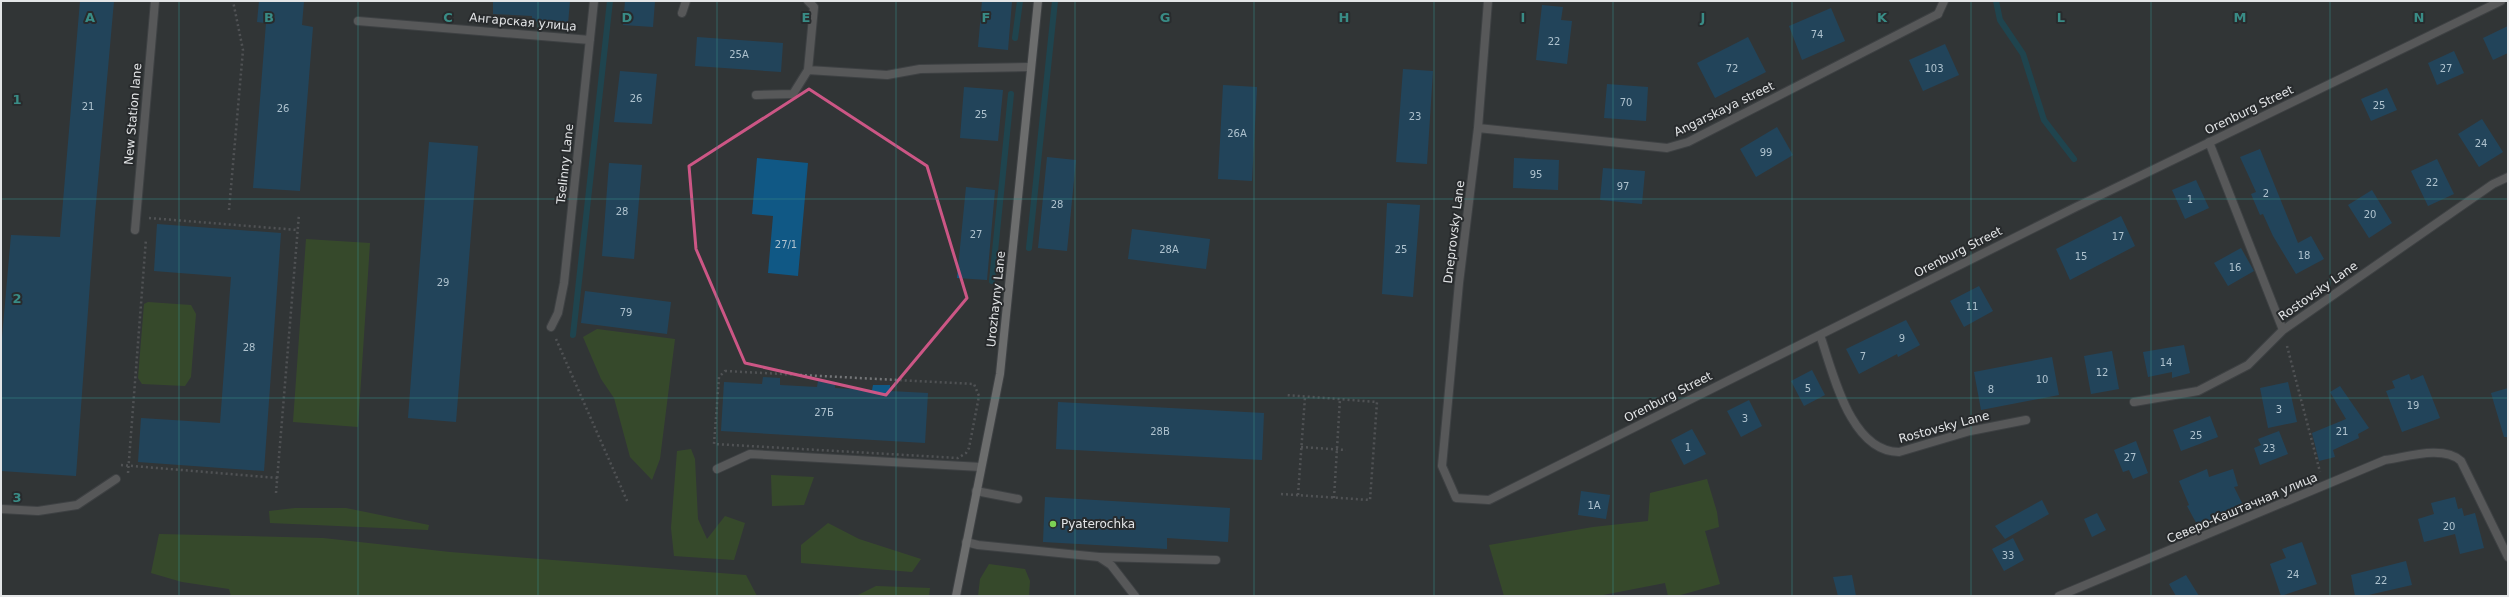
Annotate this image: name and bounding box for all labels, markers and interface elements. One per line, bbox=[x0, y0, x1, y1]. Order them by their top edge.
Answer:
text: A bbox=[85, 10, 95, 25]
text: B bbox=[264, 10, 274, 25]
text: C bbox=[443, 10, 453, 25]
street label: Ангарская улица bbox=[469, 10, 577, 34]
text: D bbox=[622, 10, 633, 25]
text: E bbox=[802, 10, 810, 25]
text: F bbox=[982, 10, 990, 25]
text: G bbox=[1160, 10, 1170, 25]
text: H bbox=[1339, 10, 1349, 25]
text: I bbox=[1521, 10, 1525, 25]
text: J bbox=[1700, 10, 1705, 25]
text: K bbox=[1877, 10, 1888, 25]
text: L bbox=[2057, 10, 2065, 25]
text: M bbox=[2234, 10, 2246, 25]
text: N bbox=[2414, 10, 2424, 25]
house number: 74 bbox=[1811, 29, 1823, 40]
house number: 22 bbox=[1548, 36, 1560, 47]
house number: 25А bbox=[729, 49, 749, 60]
street label: New Station lane bbox=[122, 63, 144, 165]
house number: 72 bbox=[1726, 63, 1738, 74]
house number: 103 bbox=[1924, 63, 1944, 74]
house number: 27 bbox=[2440, 63, 2452, 74]
street label: Angarskaya street bbox=[1672, 79, 1777, 139]
street label: Orenburg Street bbox=[2202, 82, 2296, 138]
text: 1 bbox=[12, 92, 22, 107]
house number: 26 bbox=[630, 93, 642, 104]
house number: 70 bbox=[1620, 97, 1632, 108]
house number: 25 bbox=[2373, 100, 2385, 111]
house number: 21 bbox=[82, 101, 94, 112]
house number: 26 bbox=[277, 103, 289, 114]
house number: 25 bbox=[975, 109, 987, 120]
house number: 23 bbox=[1409, 111, 1421, 122]
street label: Tselinny Lane bbox=[554, 123, 576, 206]
house number: 26А bbox=[1227, 128, 1247, 139]
house number: 24 bbox=[2475, 138, 2487, 149]
house number: 99 bbox=[1760, 147, 1772, 158]
house number: 95 bbox=[1530, 169, 1542, 180]
house number: 22 bbox=[2426, 177, 2438, 188]
street label: Dneprovsky Lane bbox=[1441, 180, 1467, 284]
house number: 97 bbox=[1617, 181, 1629, 192]
house number: 2 bbox=[2263, 188, 2269, 199]
house number: 1 bbox=[2187, 194, 2193, 205]
house number: 28 bbox=[1051, 199, 1063, 210]
house number: 28 bbox=[616, 206, 628, 217]
house number: 20 bbox=[2364, 209, 2376, 220]
street label: Orenburg Street bbox=[1912, 224, 2005, 280]
house number: 27 bbox=[970, 229, 982, 240]
house number: 17 bbox=[2112, 231, 2124, 242]
house number: 27/1 bbox=[775, 239, 797, 250]
house number: 28А bbox=[1159, 244, 1179, 255]
house number: 25 bbox=[1395, 244, 1407, 255]
street label: Urozhayny Lane bbox=[984, 250, 1008, 348]
house number: 18 bbox=[2298, 250, 2310, 261]
house number: 15 bbox=[2075, 251, 2087, 262]
street label: Rostovsky Lane bbox=[2276, 259, 2360, 323]
house number: 16 bbox=[2229, 262, 2241, 273]
house number: 29 bbox=[437, 277, 449, 288]
text: 2 bbox=[12, 291, 22, 306]
house number: 11 bbox=[1966, 301, 1978, 312]
house number: 79 bbox=[620, 307, 632, 318]
house number: 9 bbox=[1899, 333, 1905, 344]
house number: 28 bbox=[243, 342, 255, 353]
house number: 7 bbox=[1860, 351, 1866, 362]
house number: 14 bbox=[2160, 357, 2172, 368]
house number: 12 bbox=[2096, 367, 2108, 378]
street label: Orenburg Street bbox=[1622, 369, 1715, 425]
house number: 10 bbox=[2036, 374, 2048, 385]
house number: 5 bbox=[1805, 383, 1811, 394]
house number: 8 bbox=[1988, 384, 1994, 395]
house number: 19 bbox=[2407, 400, 2419, 411]
house number: 3 bbox=[2276, 404, 2282, 415]
house number: 27Б bbox=[814, 407, 834, 418]
street label: Rostovsky Lane bbox=[1897, 408, 1991, 446]
house number: 3 bbox=[1742, 413, 1748, 424]
house number: 28В bbox=[1150, 426, 1170, 437]
house number: 21 bbox=[2336, 426, 2348, 437]
house number: 25 bbox=[2190, 430, 2202, 441]
house number: 1 bbox=[1685, 442, 1691, 453]
house number: 23 bbox=[2263, 443, 2275, 454]
house number: 27 bbox=[2124, 452, 2136, 463]
street label: Северо-Каштачная улица bbox=[2165, 470, 2319, 546]
text: 3 bbox=[12, 490, 22, 505]
house number: 1А bbox=[1587, 500, 1601, 511]
place label: Pyaterochka bbox=[1061, 517, 1135, 531]
marker: Pyaterochka bbox=[1048, 519, 1058, 529]
house number: 20 bbox=[2443, 521, 2455, 532]
house number: 33 bbox=[2002, 550, 2014, 561]
house number: 24 bbox=[2287, 569, 2299, 580]
house number: 22 bbox=[2375, 575, 2387, 586]

